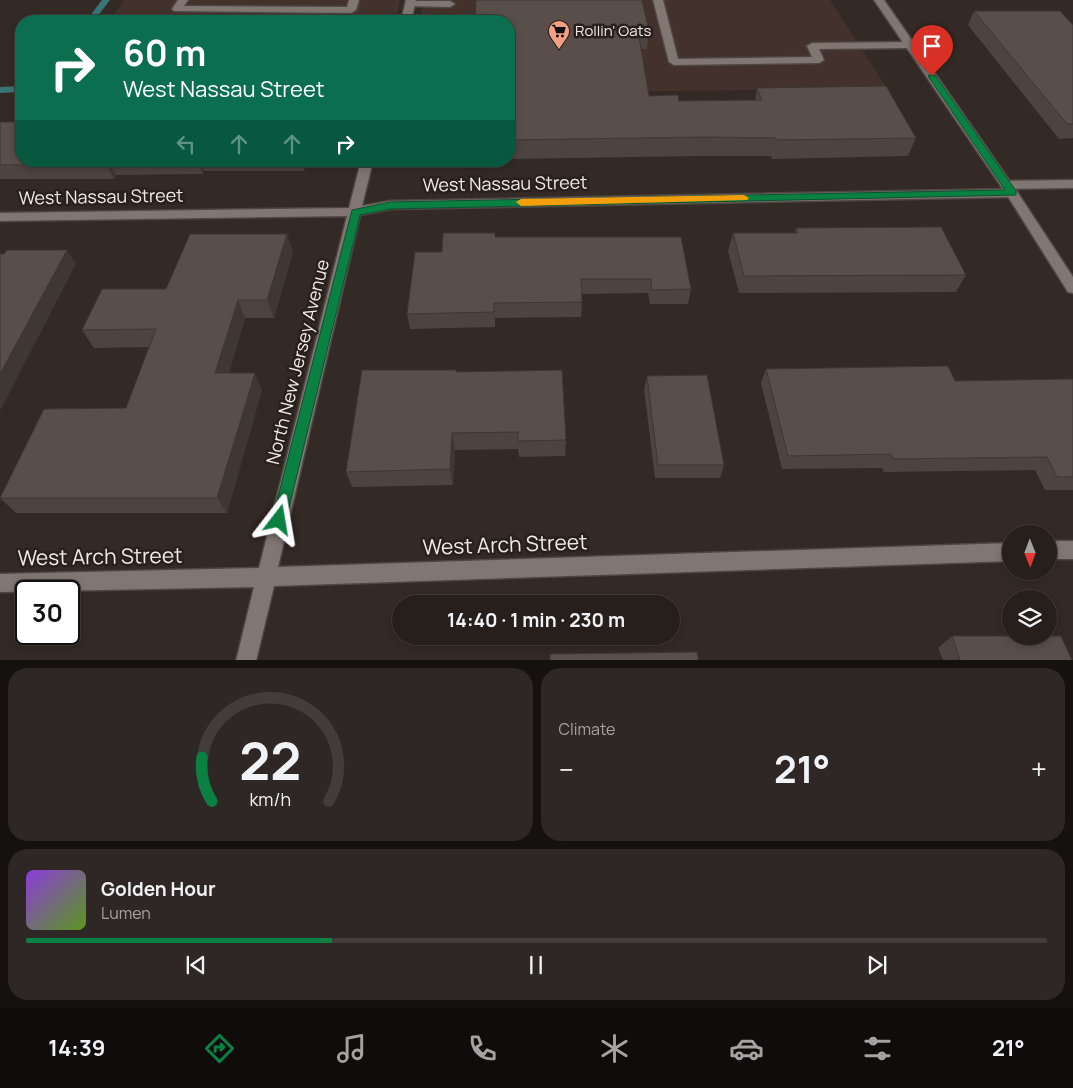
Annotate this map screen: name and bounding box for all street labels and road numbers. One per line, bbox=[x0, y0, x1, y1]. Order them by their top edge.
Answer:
street label: West Nassau Street bbox=[422, 170, 588, 196]
street label: West Nassau Street bbox=[18, 183, 184, 209]
street label: North New Jersey Avenue bbox=[260, 257, 334, 467]
street label: West Arch Street bbox=[422, 527, 588, 561]
street label: West Arch Street bbox=[17, 541, 183, 571]

